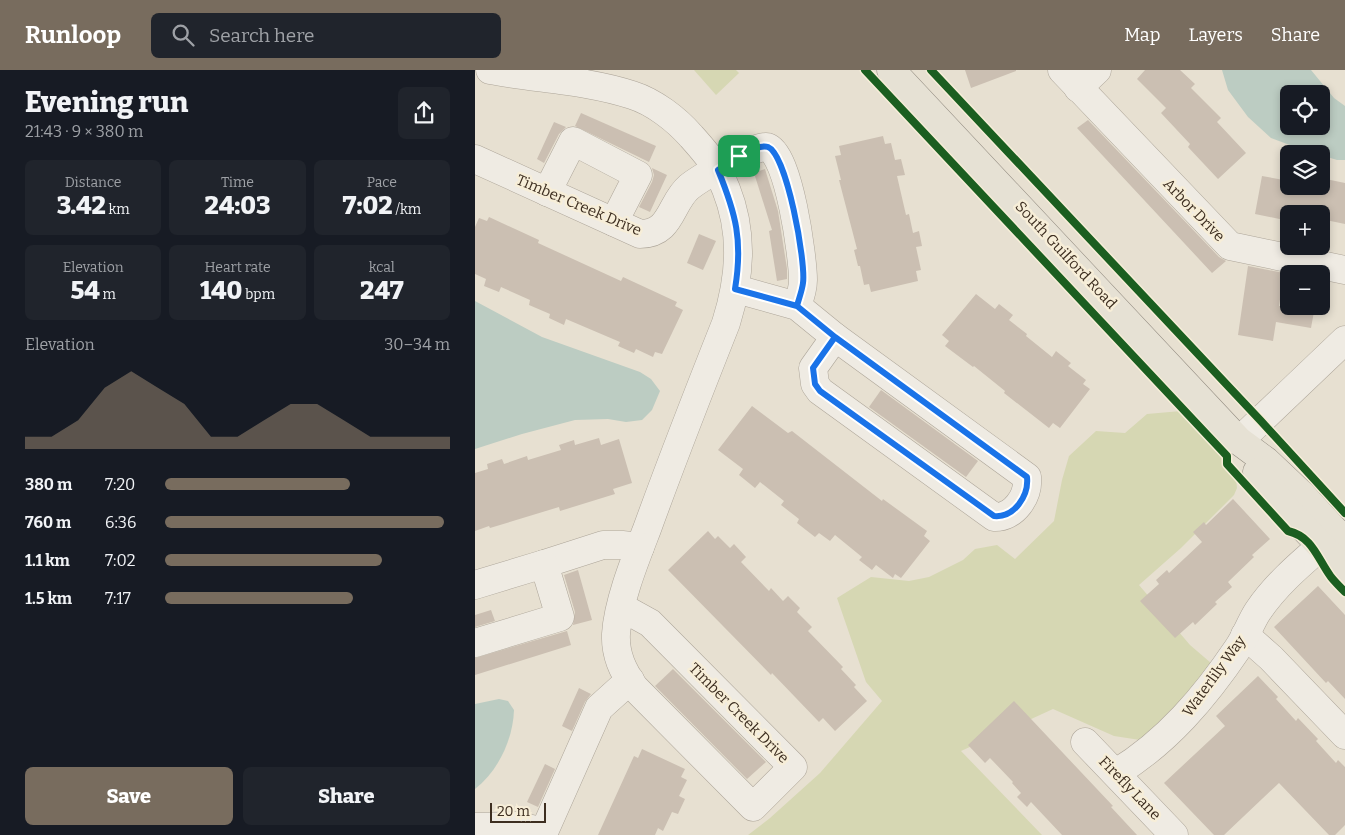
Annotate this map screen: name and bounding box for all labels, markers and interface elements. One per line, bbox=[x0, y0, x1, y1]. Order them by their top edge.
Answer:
search box bbox=[151, 13, 501, 58]
text: Runloop bbox=[25, 21, 121, 49]
icon: search bbox=[169, 21, 197, 49]
text: Search here bbox=[209, 24, 315, 47]
text: Map bbox=[1124, 24, 1160, 46]
text: Layers bbox=[1188, 24, 1243, 46]
text: Share bbox=[1271, 24, 1320, 46]
map controls bbox=[1280, 85, 1330, 315]
button: locate bbox=[1280, 85, 1330, 135]
text: Evening run bbox=[25, 86, 188, 119]
button: share bbox=[398, 87, 450, 139]
text: 21:43 · 9 × 380 m bbox=[25, 122, 143, 141]
pin bbox=[718, 135, 760, 177]
icon: arrive bbox=[725, 142, 753, 170]
button: layers bbox=[1280, 145, 1330, 195]
street label: Timber Creek Drive bbox=[514, 171, 644, 239]
text: Distance bbox=[65, 174, 122, 191]
text: Time bbox=[221, 174, 254, 191]
text: Pace bbox=[367, 174, 397, 191]
street label: Arbor Drive bbox=[1160, 175, 1228, 245]
text: 3.42 bbox=[57, 191, 106, 221]
text: 24:03 bbox=[204, 191, 271, 221]
text: 7:02 bbox=[343, 191, 393, 221]
street label: South Guilford Road bbox=[1012, 198, 1121, 313]
text: km bbox=[106, 201, 130, 218]
text: /km bbox=[393, 201, 421, 218]
button: + bbox=[1280, 205, 1330, 255]
text: Elevation bbox=[63, 259, 124, 276]
text: Heart rate bbox=[204, 259, 271, 276]
text: kcal bbox=[369, 259, 395, 276]
button: − bbox=[1280, 265, 1330, 315]
text: 54 bbox=[70, 276, 100, 306]
text: 140 bbox=[200, 276, 242, 306]
text: 247 bbox=[360, 276, 404, 306]
text: m bbox=[100, 286, 116, 303]
text: bpm bbox=[242, 286, 275, 303]
text: Elevation bbox=[25, 335, 95, 354]
text: 30–34 m bbox=[384, 335, 450, 354]
text: 380 m bbox=[25, 475, 72, 494]
text: 7:20 bbox=[105, 475, 135, 494]
text: 760 m bbox=[25, 513, 71, 532]
text: 6:36 bbox=[105, 513, 136, 532]
text: 1.1 km bbox=[25, 551, 70, 570]
text: 7:02 bbox=[105, 551, 135, 570]
text: 1.5 km bbox=[25, 589, 72, 608]
text: 7:17 bbox=[105, 589, 131, 608]
street label: Waterlily Way bbox=[1179, 632, 1249, 720]
street label: Timber Creek Drive bbox=[685, 659, 793, 767]
street label: Firefly Lane bbox=[1095, 752, 1165, 824]
button: Save bbox=[25, 767, 233, 825]
button: Share bbox=[243, 767, 450, 825]
scale bar bbox=[490, 800, 546, 823]
text: 20 m bbox=[497, 803, 530, 820]

